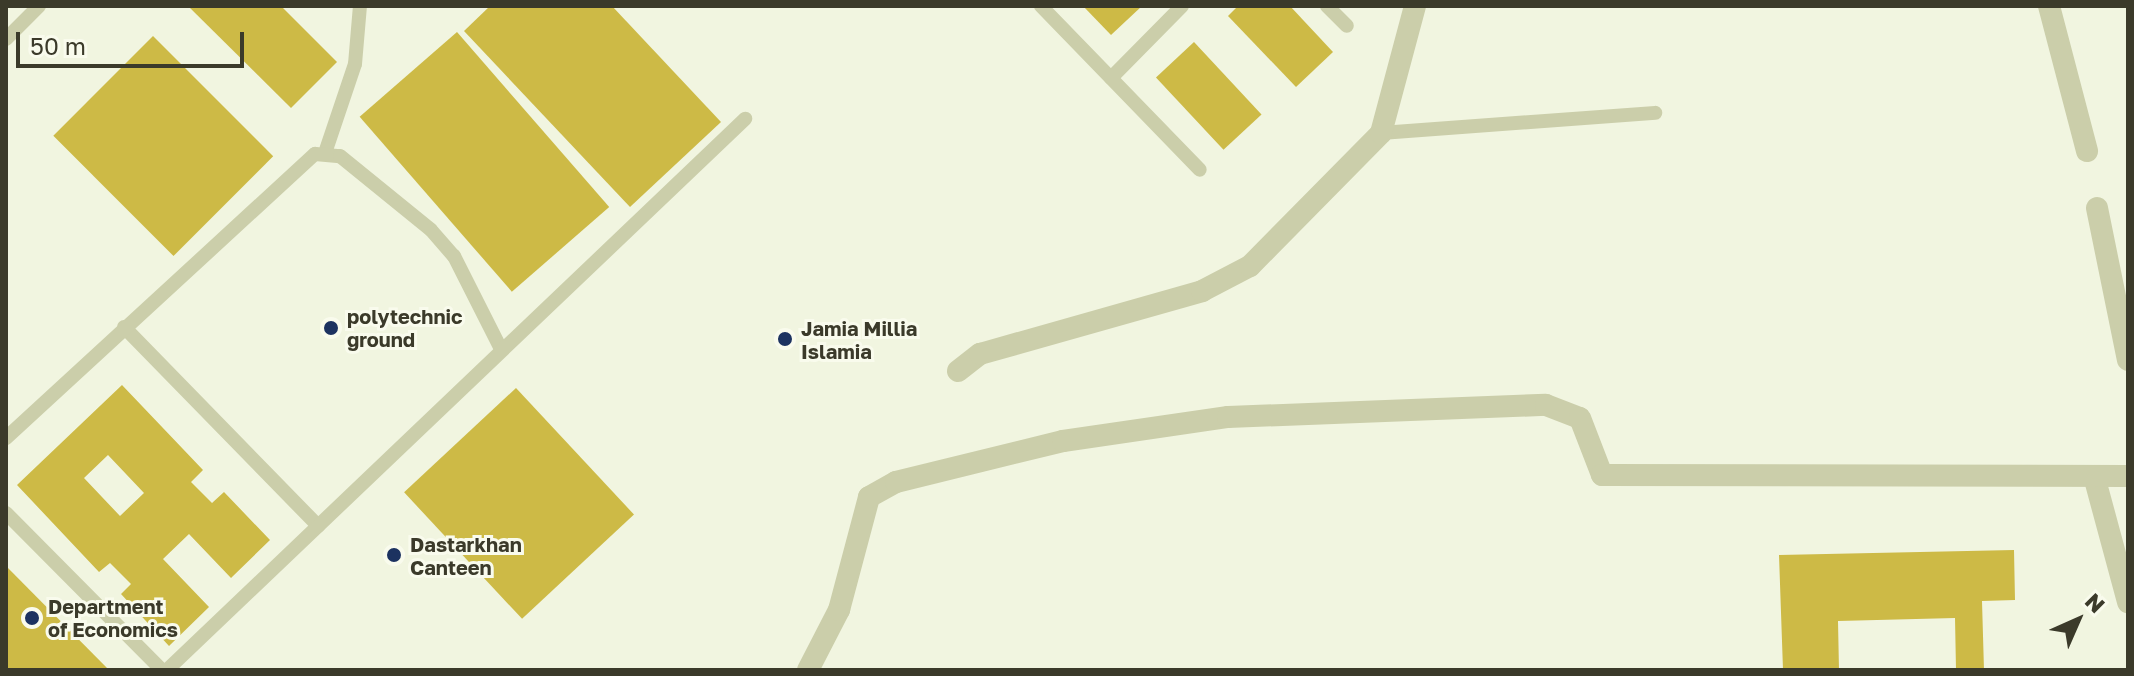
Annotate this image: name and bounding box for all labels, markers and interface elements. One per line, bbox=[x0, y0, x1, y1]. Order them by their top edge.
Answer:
scale bar bbox=[20, 16, 248, 66]
text: 50 m bbox=[30, 31, 86, 60]
place label: polytechnic ground bbox=[347, 304, 462, 351]
place label: Jamia Millia Islamia bbox=[801, 316, 917, 363]
marker: polytechnic ground bbox=[322, 319, 340, 337]
marker: Jamia Millia Islamia bbox=[776, 330, 794, 348]
place label: Dastarkhan Canteen bbox=[410, 532, 522, 579]
marker: Dastarkhan Canteen bbox=[385, 546, 403, 564]
north arrow bbox=[2038, 580, 2118, 660]
text: N bbox=[2080, 587, 2111, 618]
place label: Department of Economics bbox=[48, 594, 178, 641]
marker: Department of Economics bbox=[23, 609, 41, 627]

